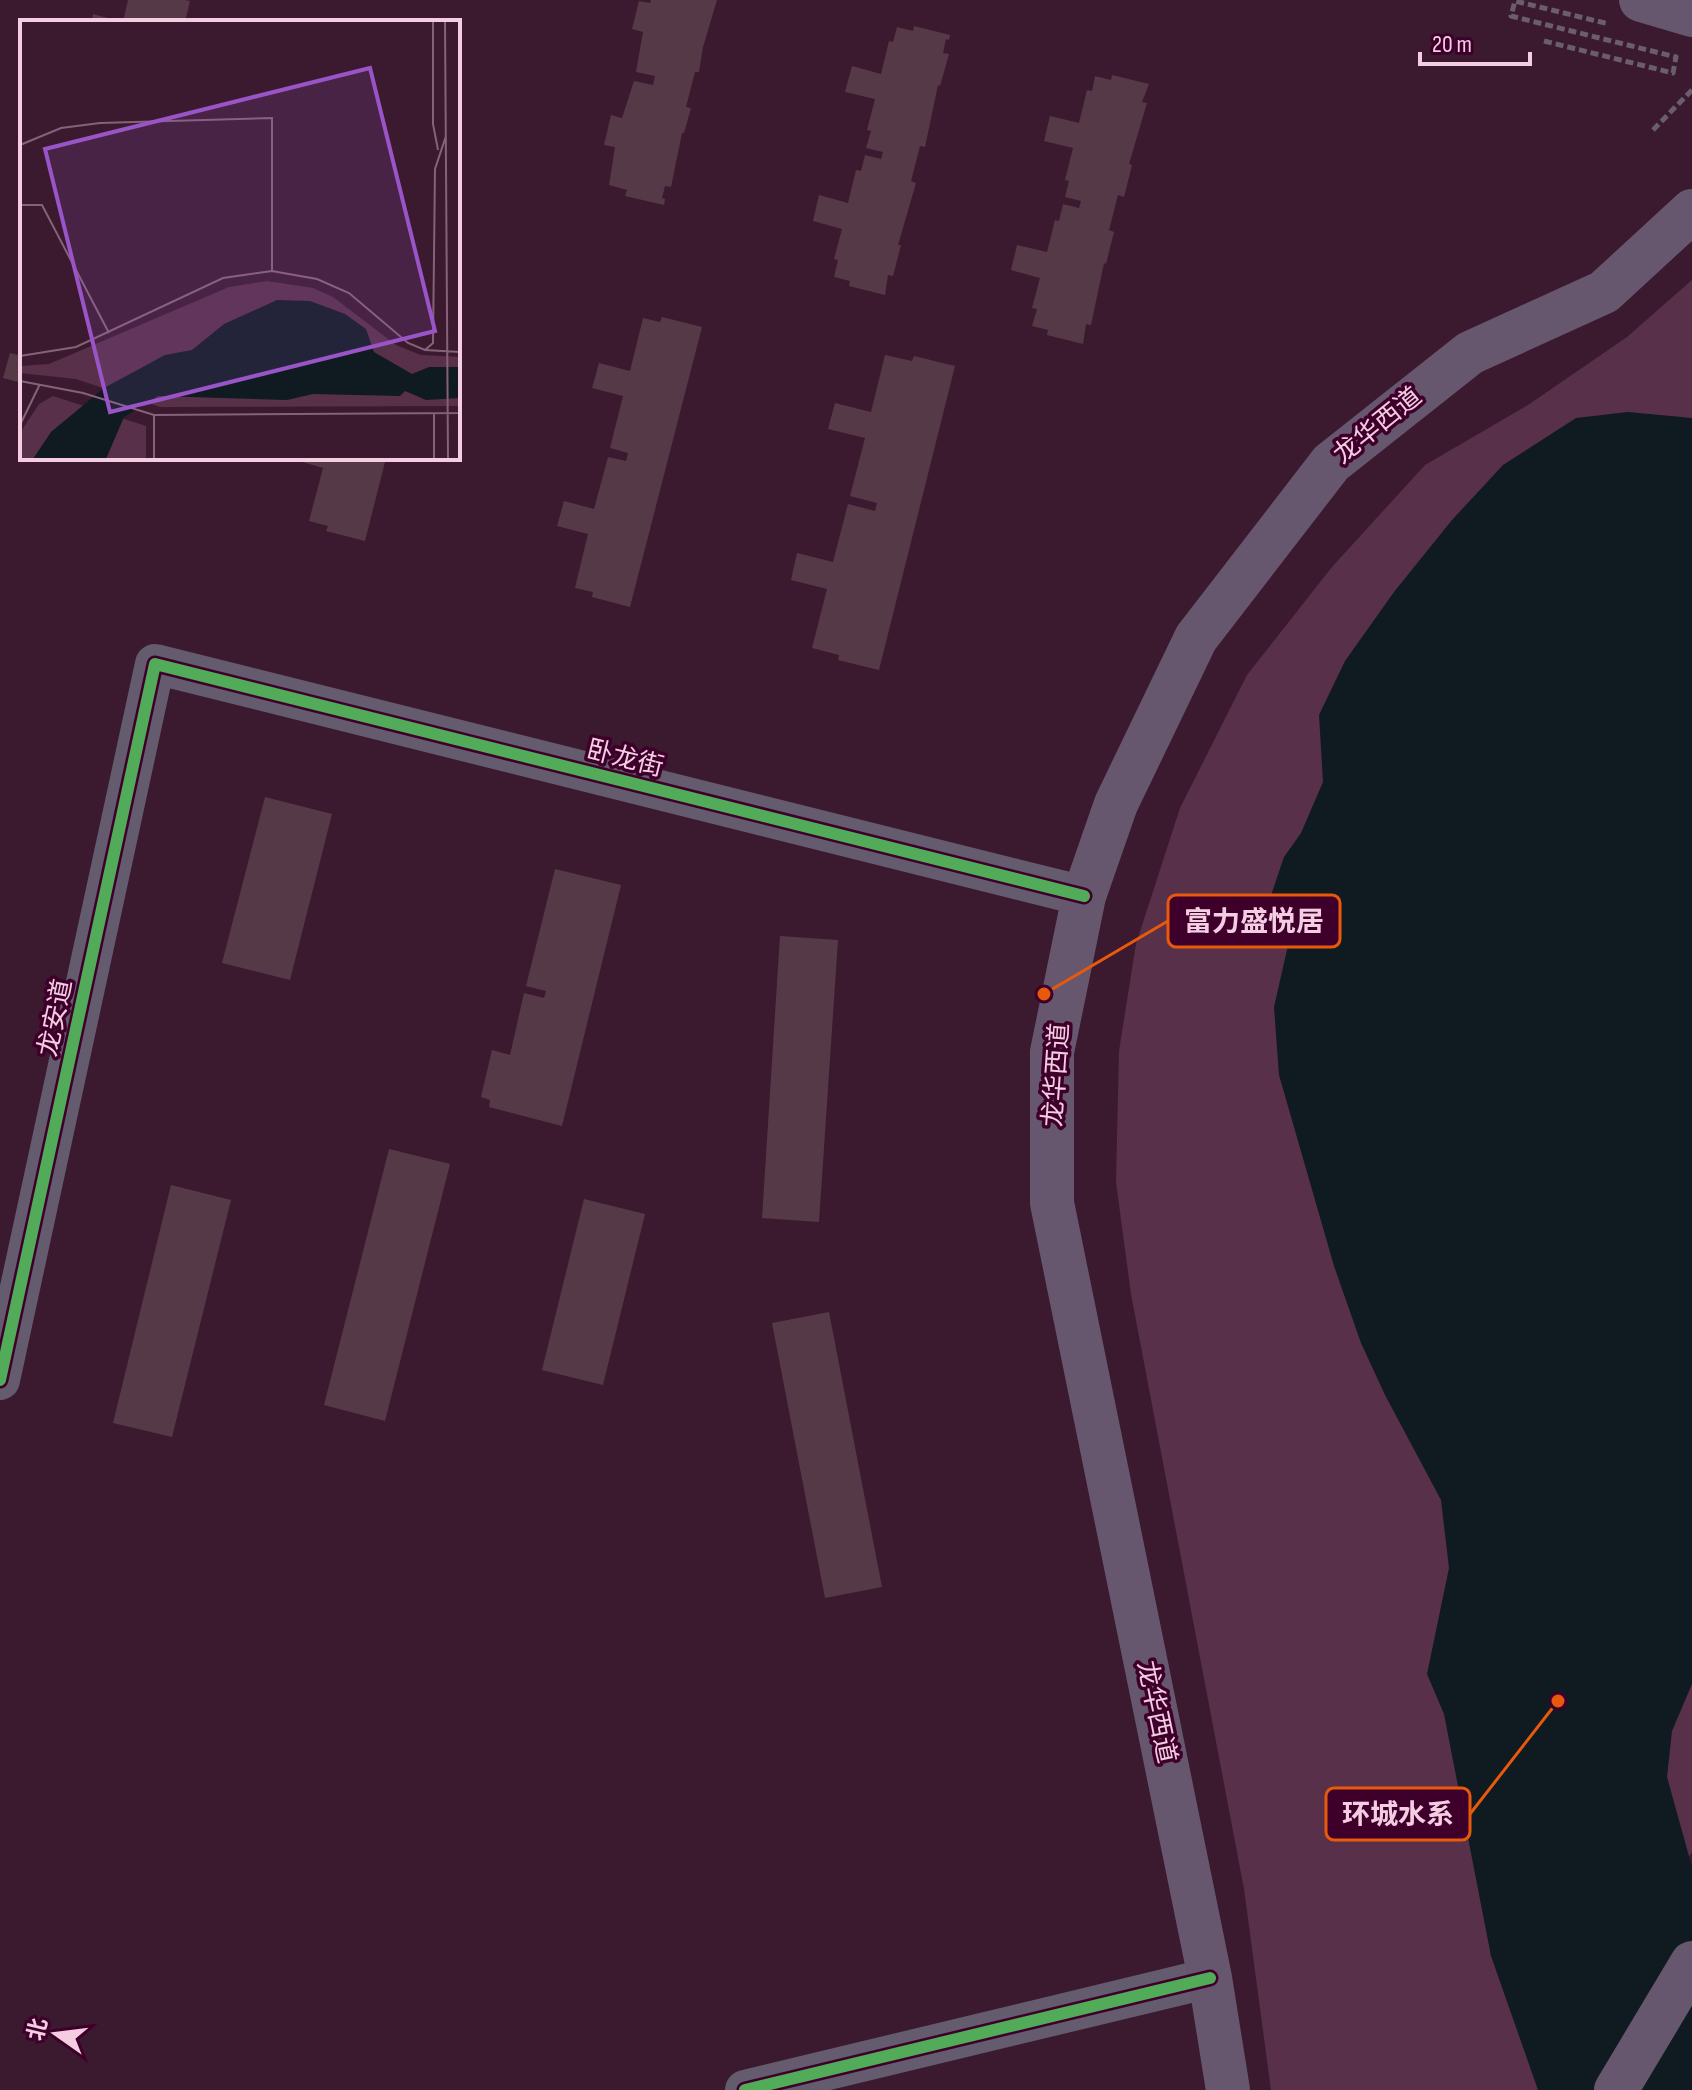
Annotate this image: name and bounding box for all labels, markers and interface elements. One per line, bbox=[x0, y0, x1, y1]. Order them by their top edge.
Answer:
scale bar bbox=[1420, 16, 1530, 66]
inset map bbox=[20, 20, 460, 460]
text: 20 m bbox=[1432, 30, 1472, 59]
street label: 龙华西道 bbox=[1328, 381, 1428, 471]
street label: 卧龙街 bbox=[583, 735, 667, 783]
callout: 富力盛悦居 bbox=[1168, 895, 1340, 947]
text: 富力盛悦居 bbox=[1184, 906, 1324, 939]
street label: 龙安道 bbox=[33, 977, 79, 1059]
street label: 龙华西道 bbox=[1038, 1022, 1076, 1128]
street label: 龙华西道 bbox=[1130, 1658, 1182, 1766]
callout: 环城水系 bbox=[1326, 1788, 1470, 1840]
text: 环城水系 bbox=[1342, 1799, 1454, 1832]
north arrow bbox=[16, 1994, 96, 2074]
text: 北 bbox=[22, 2016, 54, 2043]

